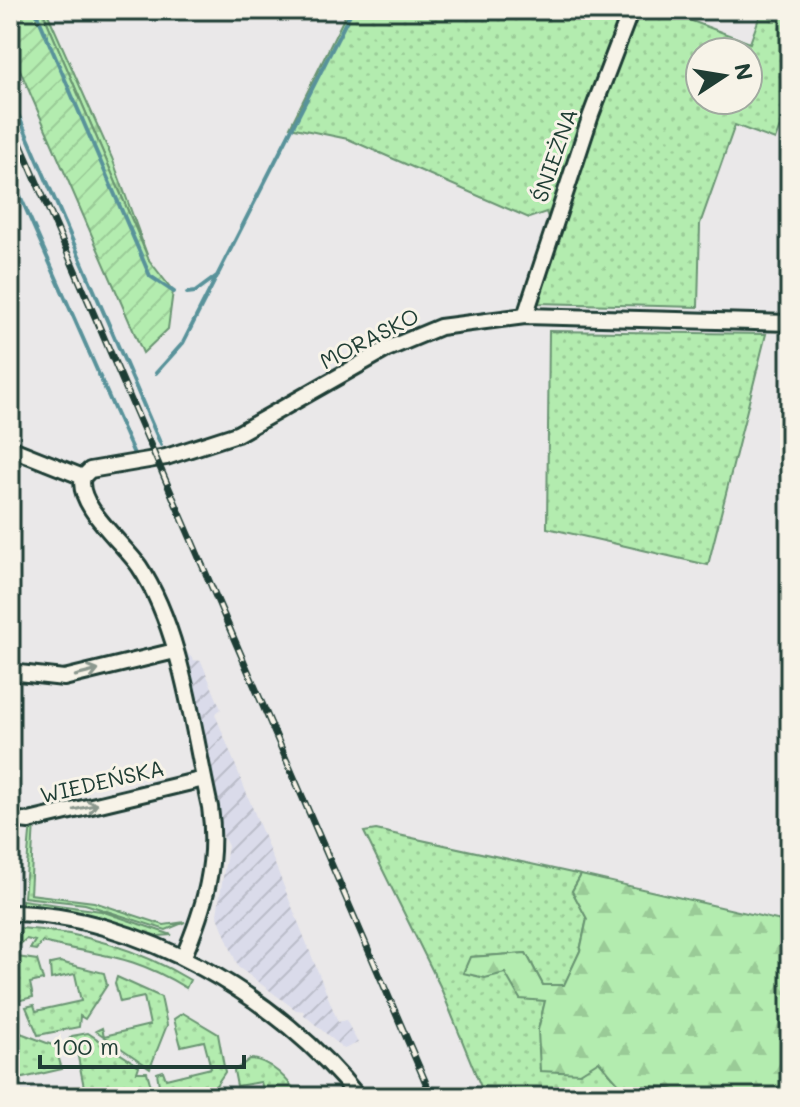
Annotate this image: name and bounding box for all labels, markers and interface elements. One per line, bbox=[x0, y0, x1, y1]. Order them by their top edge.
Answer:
north arrow bbox=[684, 36, 764, 116]
text: N bbox=[728, 61, 760, 83]
street label: ŚNIEŻNA bbox=[524, 104, 584, 206]
street label: MORASKO bbox=[315, 301, 423, 375]
one-way arrow bbox=[74, 664, 99, 679]
street label: WIEDEŃSKA bbox=[37, 753, 167, 809]
one-way arrow bbox=[73, 799, 99, 814]
scale bar bbox=[40, 1019, 244, 1069]
text: 100 m bbox=[52, 1030, 119, 1061]

